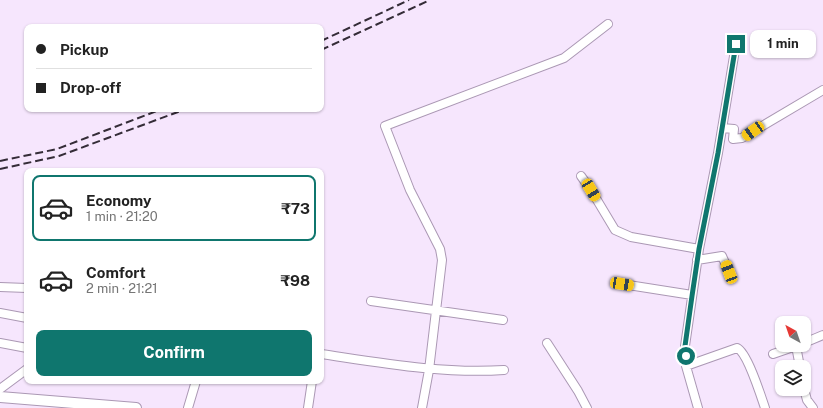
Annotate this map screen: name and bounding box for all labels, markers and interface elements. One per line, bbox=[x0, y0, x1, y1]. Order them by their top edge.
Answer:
callout: 1 min bbox=[750, 30, 816, 58]
route end bbox=[727, 35, 745, 53]
text: 1 min bbox=[767, 36, 799, 51]
text: Pickup bbox=[60, 41, 109, 58]
text: Drop-off bbox=[60, 79, 121, 96]
car bbox=[740, 119, 766, 143]
car bbox=[580, 177, 602, 203]
icon: car bbox=[38, 190, 74, 226]
text: Economy bbox=[86, 192, 151, 209]
text: ₹73 bbox=[281, 200, 310, 217]
text: 1 min · 21:20 bbox=[86, 209, 158, 224]
car bbox=[719, 259, 739, 285]
icon: car bbox=[38, 262, 74, 298]
text: Comfort bbox=[86, 264, 146, 281]
text: ₹98 bbox=[280, 272, 310, 289]
car bbox=[609, 276, 635, 292]
text: 2 min · 21:21 bbox=[86, 281, 157, 296]
north arrow bbox=[775, 316, 811, 352]
map controls bbox=[775, 316, 811, 396]
button: Confirm bbox=[36, 330, 312, 376]
route start bbox=[677, 347, 695, 365]
button: layers bbox=[775, 360, 811, 396]

